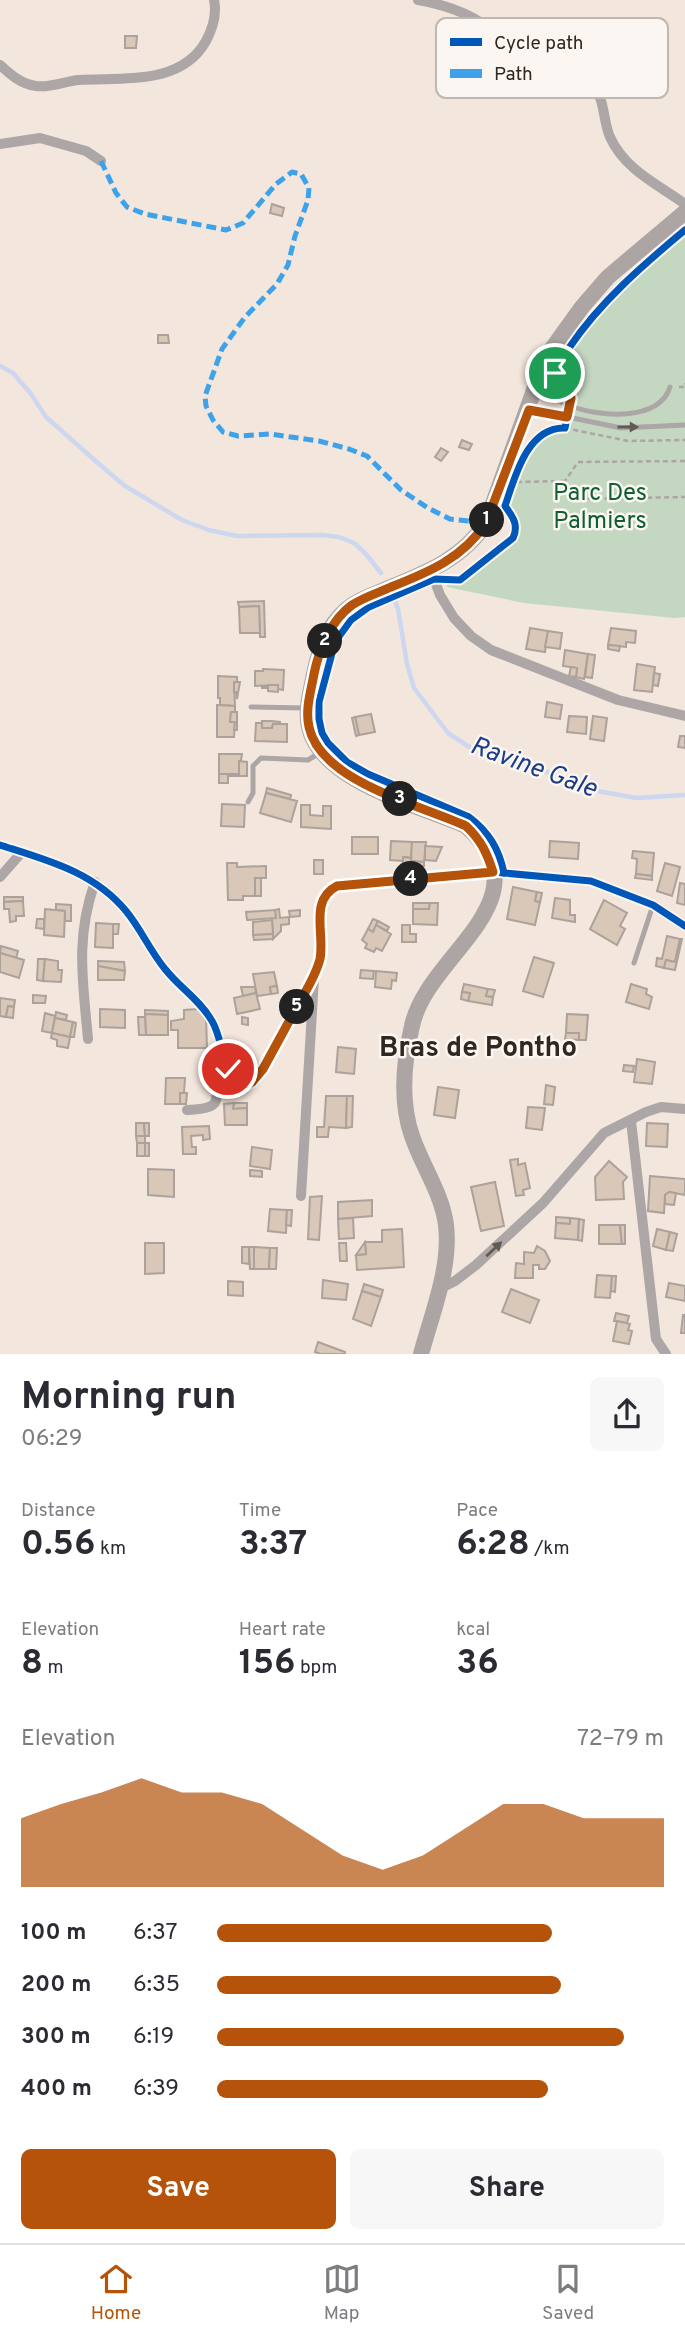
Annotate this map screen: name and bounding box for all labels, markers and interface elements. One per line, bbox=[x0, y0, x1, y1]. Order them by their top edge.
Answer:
legend bbox=[436, 18, 668, 98]
text: Cycle path bbox=[494, 32, 583, 56]
text: Path bbox=[494, 63, 533, 87]
pin bbox=[525, 343, 585, 403]
icon: arrive bbox=[536, 354, 574, 392]
one-way arrow bbox=[617, 421, 639, 433]
park label: Parc Des Palmiers bbox=[553, 479, 647, 537]
pin: 1 bbox=[470, 503, 504, 538]
text: 1 bbox=[483, 507, 490, 531]
pin: 2 bbox=[308, 624, 342, 658]
text: 2 bbox=[319, 628, 330, 652]
water label: Ravine Gale bbox=[465, 730, 602, 807]
pin: 3 bbox=[382, 782, 418, 816]
text: 3 bbox=[394, 786, 405, 810]
pin: 4 bbox=[394, 862, 428, 896]
text: 4 bbox=[404, 866, 417, 890]
pin: 5 bbox=[280, 990, 314, 1024]
text: 5 bbox=[291, 994, 302, 1018]
district label: Bras de Pontho bbox=[379, 1031, 577, 1067]
pin bbox=[198, 1039, 258, 1099]
icon: check bbox=[209, 1050, 247, 1088]
one-way arrow bbox=[485, 1241, 503, 1257]
text: Morning run bbox=[21, 1374, 237, 1423]
button: share bbox=[590, 1377, 664, 1451]
text: 06:29 bbox=[21, 1425, 82, 1454]
text: Distance bbox=[21, 1499, 96, 1523]
text: Time bbox=[239, 1499, 281, 1523]
text: Pace bbox=[456, 1499, 498, 1523]
text: 0.56 bbox=[21, 1523, 95, 1567]
text: 3:37 bbox=[239, 1523, 307, 1567]
text: 6:28 bbox=[456, 1523, 530, 1567]
text: km bbox=[95, 1537, 126, 1561]
text: /km bbox=[530, 1537, 570, 1561]
text: Elevation bbox=[21, 1618, 99, 1642]
text: Heart rate bbox=[239, 1618, 326, 1642]
text: kcal bbox=[456, 1618, 490, 1642]
text: 8 bbox=[21, 1642, 43, 1686]
text: 156 bbox=[239, 1642, 296, 1686]
text: 36 bbox=[456, 1642, 499, 1686]
text: m bbox=[43, 1656, 64, 1680]
text: bpm bbox=[296, 1656, 337, 1680]
text: Elevation bbox=[21, 1725, 116, 1754]
text: 72–79 m bbox=[577, 1725, 664, 1754]
text: 100 m bbox=[21, 1919, 86, 1948]
text: 6:37 bbox=[133, 1919, 178, 1948]
text: 200 m bbox=[21, 1971, 91, 2000]
text: 6:35 bbox=[133, 1971, 180, 2000]
text: 300 m bbox=[21, 2023, 91, 2052]
text: 6:19 bbox=[133, 2023, 174, 2052]
text: 400 m bbox=[21, 2075, 92, 2104]
text: 6:39 bbox=[133, 2075, 179, 2104]
button: Save bbox=[21, 2149, 336, 2229]
button: Share bbox=[350, 2149, 664, 2229]
tab: Home bbox=[91, 2260, 141, 2326]
tab: Map bbox=[323, 2260, 361, 2326]
tab: Saved bbox=[542, 2260, 594, 2326]

